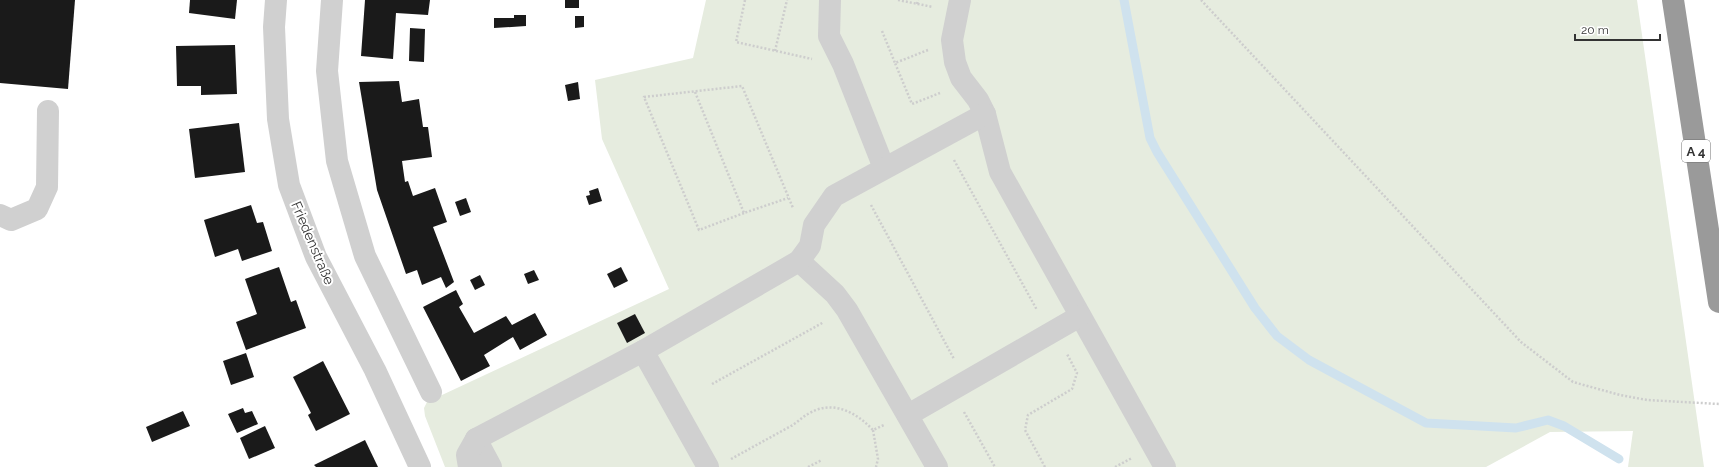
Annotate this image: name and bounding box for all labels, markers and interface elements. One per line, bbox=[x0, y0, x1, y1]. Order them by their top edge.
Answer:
scale bar bbox=[1575, 16, 1660, 42]
text: 20 m bbox=[1581, 23, 1609, 37]
road number: A 4 bbox=[1682, 140, 1710, 162]
street label: Friedenstraße bbox=[288, 199, 338, 287]

